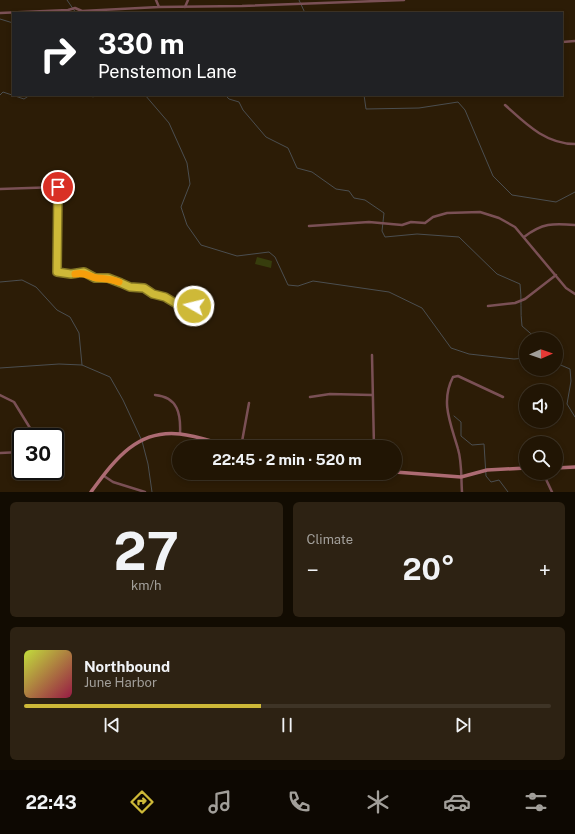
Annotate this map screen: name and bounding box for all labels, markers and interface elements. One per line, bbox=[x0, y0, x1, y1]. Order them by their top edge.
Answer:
text: 330 m bbox=[98, 27, 185, 60]
icon: right bbox=[32, 28, 84, 80]
text: Penstemon Lane bbox=[98, 61, 237, 82]
pin bbox=[41, 170, 75, 204]
icon: arrive bbox=[47, 176, 69, 198]
position arrow bbox=[173, 285, 215, 327]
north arrow bbox=[519, 332, 563, 376]
map controls bbox=[519, 332, 563, 480]
button: sound bbox=[519, 384, 563, 428]
speed limit sign: 30 bbox=[12, 428, 64, 480]
button: search bbox=[519, 436, 563, 480]
text: 22:45 · 2 min · 520 m bbox=[212, 451, 362, 468]
text: 27 bbox=[113, 521, 179, 582]
text: Climate bbox=[307, 532, 353, 547]
text: 20° bbox=[402, 551, 455, 587]
text: − bbox=[307, 557, 319, 583]
text: + bbox=[539, 557, 551, 583]
text: km/h bbox=[131, 578, 162, 593]
text: Northbound bbox=[84, 658, 170, 675]
text: June Harbor bbox=[84, 675, 157, 690]
icon: previous bbox=[101, 714, 123, 736]
icon: pause bbox=[276, 714, 298, 736]
icon: next bbox=[452, 714, 474, 736]
icon: directions bbox=[128, 788, 156, 816]
icon: music bbox=[206, 788, 234, 816]
icon: phone bbox=[285, 788, 313, 816]
icon: climate bbox=[364, 788, 392, 816]
icon: car bbox=[443, 788, 471, 816]
icon: filters bbox=[522, 788, 550, 816]
text: 22:43 bbox=[25, 792, 77, 813]

